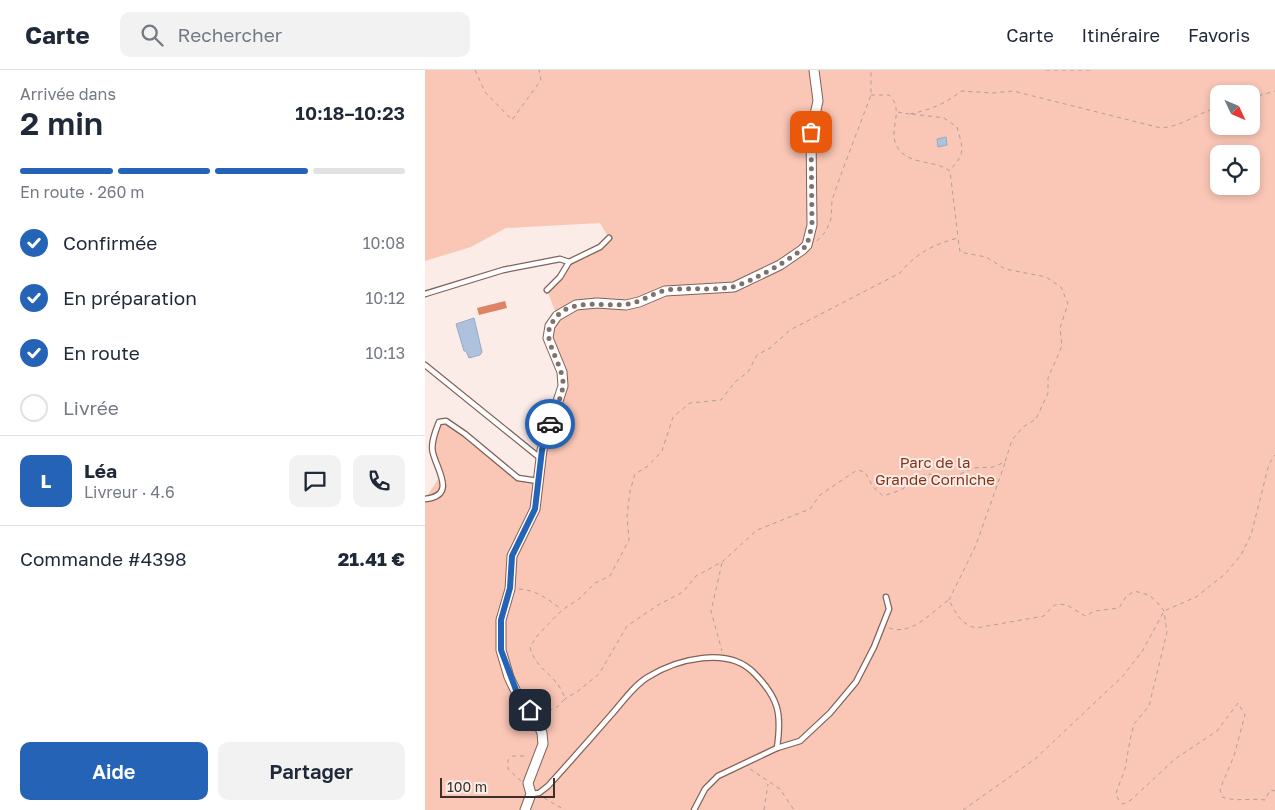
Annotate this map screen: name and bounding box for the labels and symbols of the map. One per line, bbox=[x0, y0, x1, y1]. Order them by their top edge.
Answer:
north arrow bbox=[1210, 85, 1260, 135]
pin bbox=[790, 111, 832, 153]
courier bbox=[525, 399, 575, 449]
park label: Parc de la Grande Corniche bbox=[875, 453, 995, 488]
pin bbox=[509, 689, 551, 731]
scale bar bbox=[440, 775, 555, 798]

